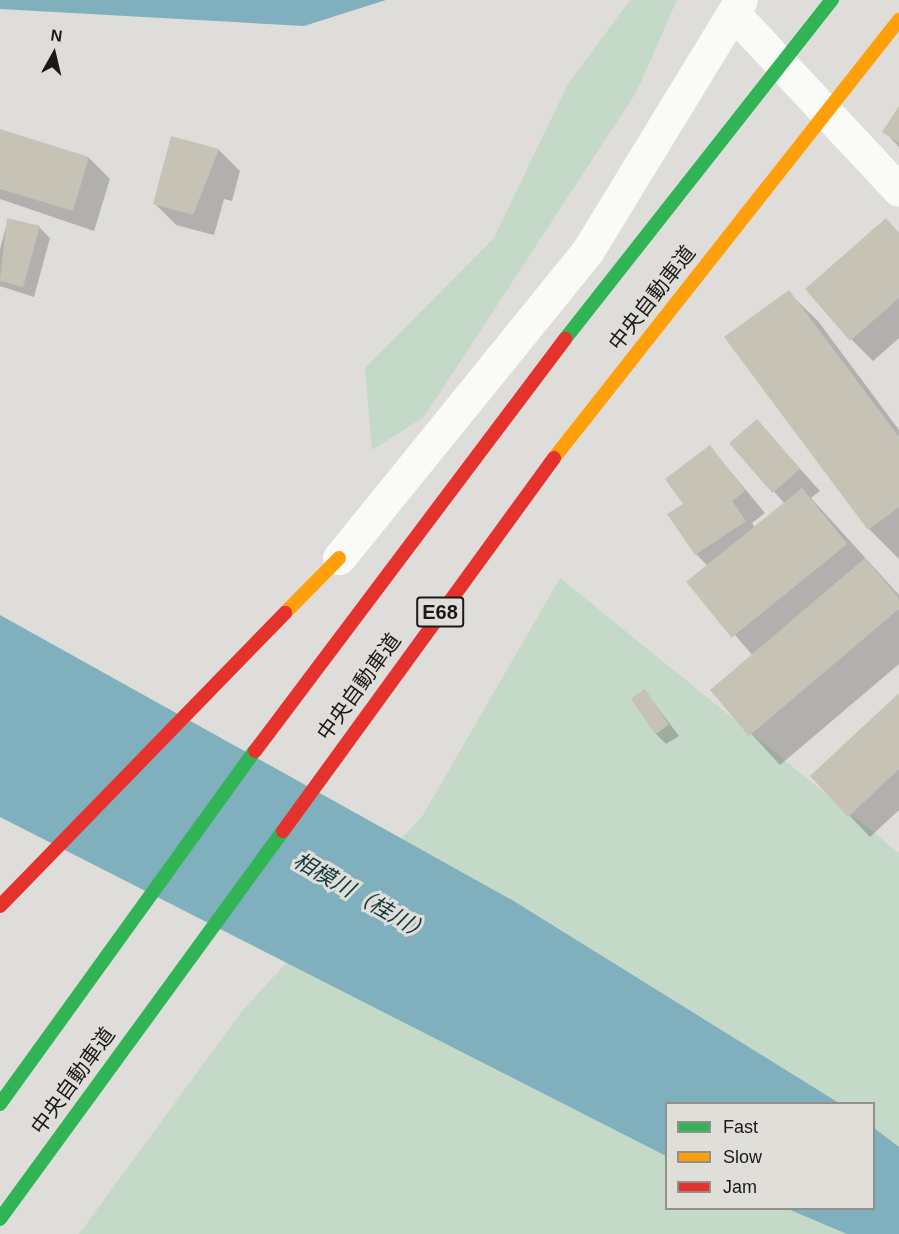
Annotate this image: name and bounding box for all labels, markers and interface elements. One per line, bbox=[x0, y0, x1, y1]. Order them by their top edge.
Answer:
north arrow bbox=[24, 24, 84, 84]
text: N bbox=[50, 26, 63, 45]
street label: 中央自動車道 bbox=[603, 241, 701, 355]
road number: E68 bbox=[416, 595, 464, 629]
street label: 中央自動車道 bbox=[312, 629, 406, 745]
water label: 相模川（桂川） bbox=[289, 847, 435, 947]
street label: 中央自動車道 bbox=[26, 1023, 120, 1139]
legend bbox=[665, 1102, 875, 1210]
text: Fast bbox=[723, 1117, 758, 1137]
text: Slow bbox=[723, 1147, 762, 1167]
text: Jam bbox=[723, 1177, 757, 1197]

